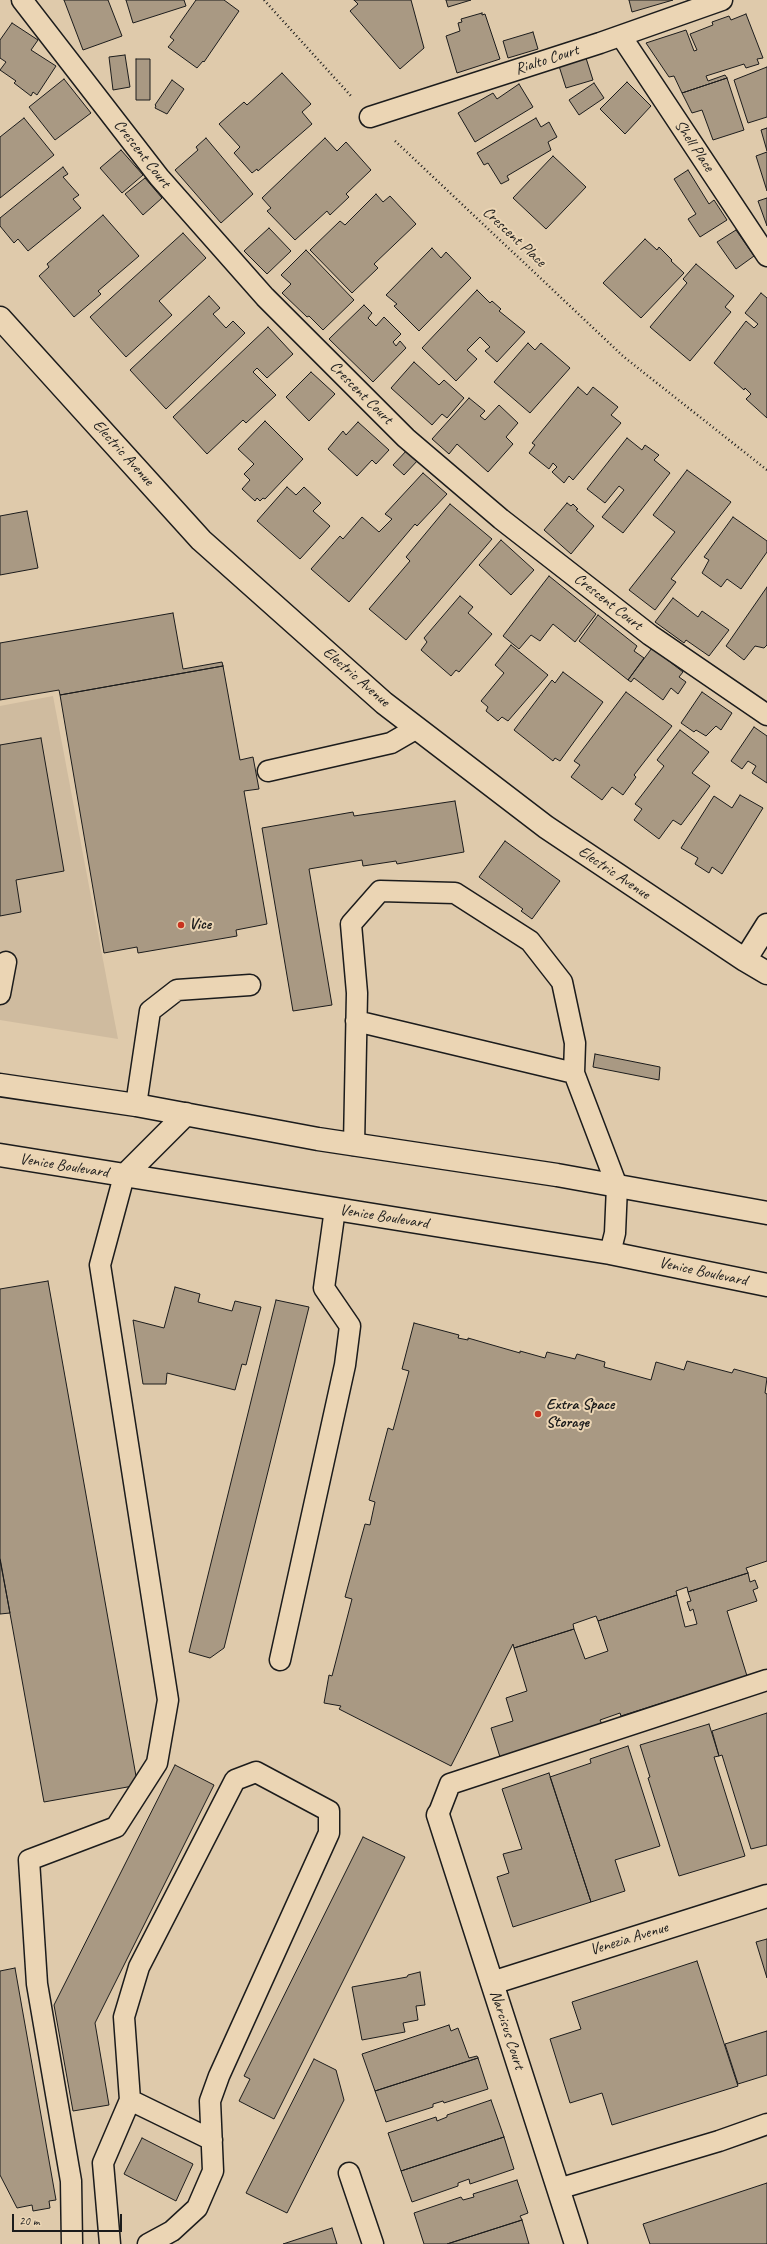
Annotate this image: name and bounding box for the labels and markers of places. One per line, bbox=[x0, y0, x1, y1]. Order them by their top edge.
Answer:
place label: Vice bbox=[189, 915, 211, 935]
marker: Vice bbox=[176, 920, 186, 930]
place label: Extra Space Storage bbox=[546, 1395, 614, 1433]
marker: Extra Space Storage bbox=[533, 1409, 543, 1419]

